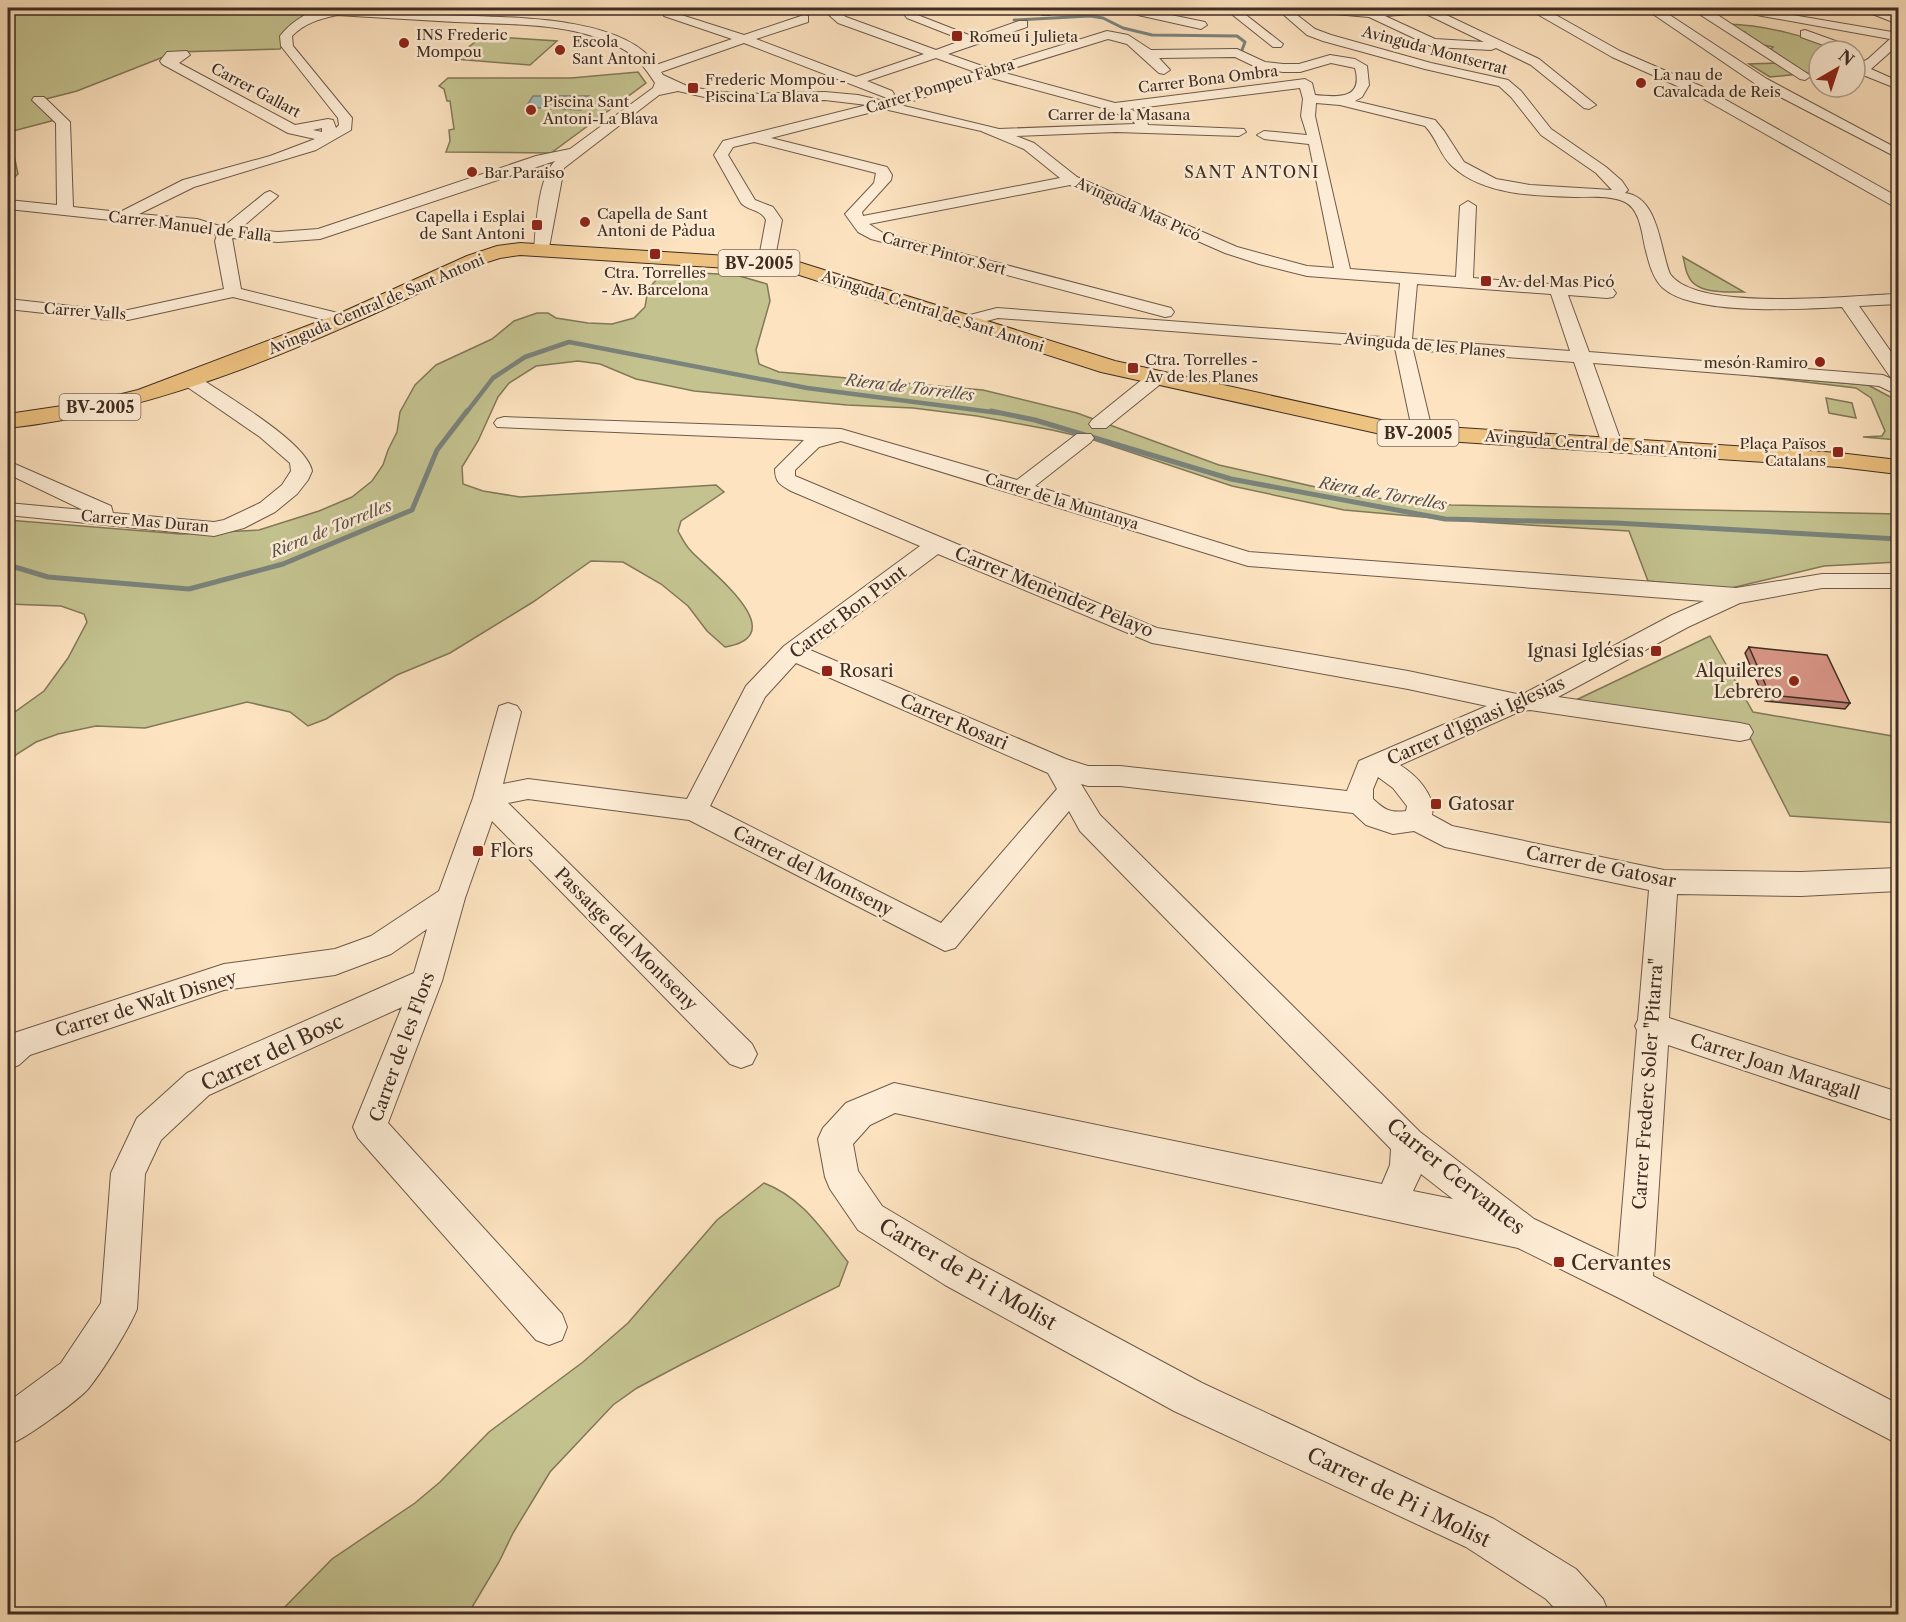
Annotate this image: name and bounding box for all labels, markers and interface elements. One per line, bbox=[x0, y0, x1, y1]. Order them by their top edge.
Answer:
street label: Avinguda Montserrat bbox=[1359, 21, 1510, 79]
place label: INS Frederic Mompou bbox=[416, 25, 508, 61]
place label: Romeu i Julieta bbox=[969, 27, 1078, 46]
marker: Romeu i Julieta bbox=[950, 29, 964, 43]
place label: Escola Sant Antoni bbox=[572, 32, 656, 68]
marker: INS Frederic Mompou bbox=[397, 36, 411, 50]
north arrow bbox=[1807, 39, 1867, 99]
marker: Escola Sant Antoni bbox=[553, 43, 567, 57]
text: N bbox=[1835, 45, 1858, 70]
street label: Carrer Pompeu Fabra bbox=[863, 54, 1017, 118]
street label: Carrer Gallart bbox=[208, 58, 305, 122]
street label: Carrer Bona Ombra bbox=[1137, 61, 1279, 97]
place label: La nau de Cavalcada de Reis bbox=[1653, 65, 1781, 101]
place label: Frederic Mompou - Piscina La Blava bbox=[705, 70, 846, 106]
marker: La nau de Cavalcada de Reis bbox=[1634, 76, 1648, 90]
marker: Frederic Mompou - Piscina La Blava bbox=[686, 81, 700, 95]
place label: Piscina Sant Antoni-La Blava bbox=[542, 92, 658, 128]
marker: Piscina Sant Antoni-La Blava bbox=[524, 103, 538, 117]
street label: Carrer de la Masana bbox=[1048, 105, 1190, 124]
district label: SANT ANTONI bbox=[1184, 162, 1320, 182]
place label: Bar Paraiso bbox=[484, 163, 564, 182]
marker: Bar Paraiso bbox=[465, 165, 479, 179]
street label: Avinguda Mas Picó bbox=[1071, 172, 1204, 245]
place label: Capella de Sant Antoni de Pàdua bbox=[596, 204, 715, 240]
street label: Carrer Manuel de Falla bbox=[107, 207, 273, 245]
place label: Capella i Esplai de Sant Antoni bbox=[416, 207, 525, 243]
marker: Capella de Sant Antoni de Pàdua bbox=[578, 215, 592, 229]
marker: Capella i Esplai de Sant Antoni bbox=[530, 218, 544, 232]
street label: Carrer Pintor Sert bbox=[880, 227, 1009, 279]
marker: Ctra. Torrelles - Av. Barcelona bbox=[648, 247, 662, 261]
street label: Avinguda Central de Sant Antoni bbox=[264, 250, 487, 359]
road number: BV-2005 bbox=[718, 250, 800, 276]
place label: Ctra. Torrelles - Av. Barcelona bbox=[601, 263, 709, 299]
street label: Avinguda Central de Sant Antoni bbox=[818, 266, 1047, 356]
place label: Av. del Mas Picó bbox=[1497, 272, 1614, 291]
marker: Av. del Mas Picó bbox=[1479, 274, 1493, 288]
street label: Carrer Valls bbox=[43, 299, 127, 323]
street label: Avinguda de les Planes bbox=[1343, 328, 1506, 362]
place label: Ctra. Torrelles - Av de les Planes bbox=[1144, 350, 1258, 386]
place label: mesón Ramiro bbox=[1704, 353, 1808, 372]
marker: mesón Ramiro bbox=[1813, 355, 1827, 369]
marker: Ctra. Torrelles - Av de les Planes bbox=[1126, 361, 1140, 375]
water label: Riera de Torrelles bbox=[843, 369, 975, 405]
road number: BV-2005 bbox=[60, 394, 140, 420]
road number: BV-2005 bbox=[1378, 420, 1458, 446]
street label: Avinguda Central de Sant Antoni bbox=[1483, 426, 1718, 462]
place label: Plaça Països Catalans bbox=[1740, 434, 1826, 470]
marker: Plaça Països Catalans bbox=[1831, 445, 1845, 459]
street label: Carrer de la Muntanya bbox=[983, 469, 1141, 533]
water label: Riera de Torrelles bbox=[1316, 472, 1449, 514]
water label: Riera de Torrelles bbox=[265, 494, 395, 562]
street label: Carrer Mas Duran bbox=[80, 506, 211, 536]
street label: Carrer Menèndez Pelayo bbox=[951, 542, 1157, 642]
street label: Carrer Bon Punt bbox=[785, 561, 911, 663]
place label: Ignasi Iglésias bbox=[1527, 640, 1644, 662]
marker: Ignasi Iglésias bbox=[1649, 644, 1663, 658]
place label: Rosari bbox=[839, 660, 894, 682]
place label: Alquileres Lebrero bbox=[1694, 660, 1782, 703]
marker: Rosari bbox=[820, 664, 834, 678]
street label: Carrer d'Ignasi Iglesias bbox=[1384, 672, 1568, 770]
marker: Alquileres Lebrero bbox=[1787, 674, 1801, 688]
street label: Carrer Rosari bbox=[897, 689, 1012, 755]
place label: Gatosar bbox=[1448, 793, 1515, 815]
marker: Gatosar bbox=[1429, 797, 1443, 811]
street label: Carrer del Montseny bbox=[729, 821, 898, 921]
place label: Flors bbox=[490, 840, 533, 862]
street label: Carrer de Gatosar bbox=[1524, 842, 1678, 892]
marker: Flors bbox=[471, 844, 485, 858]
street label: Passatge del Montseny bbox=[550, 863, 703, 1016]
street label: Carrer Frederc Soler "Pitarra" bbox=[1628, 958, 1668, 1210]
street label: Carrer de Walt Disney bbox=[53, 966, 240, 1042]
street label: Carrer de les Flors bbox=[365, 969, 439, 1125]
street label: Carrer del Bosc bbox=[197, 1008, 347, 1096]
street label: Carrer Joan Maragall bbox=[1687, 1029, 1863, 1105]
street label: Carrer Cervantes bbox=[1382, 1113, 1530, 1239]
street label: Carrer de Pi i Molist bbox=[875, 1213, 1062, 1335]
place label: Cervantes bbox=[1571, 1250, 1671, 1275]
marker: Cervantes bbox=[1552, 1255, 1566, 1269]
street label: Carrer de Pi i Molist bbox=[1303, 1442, 1495, 1553]

